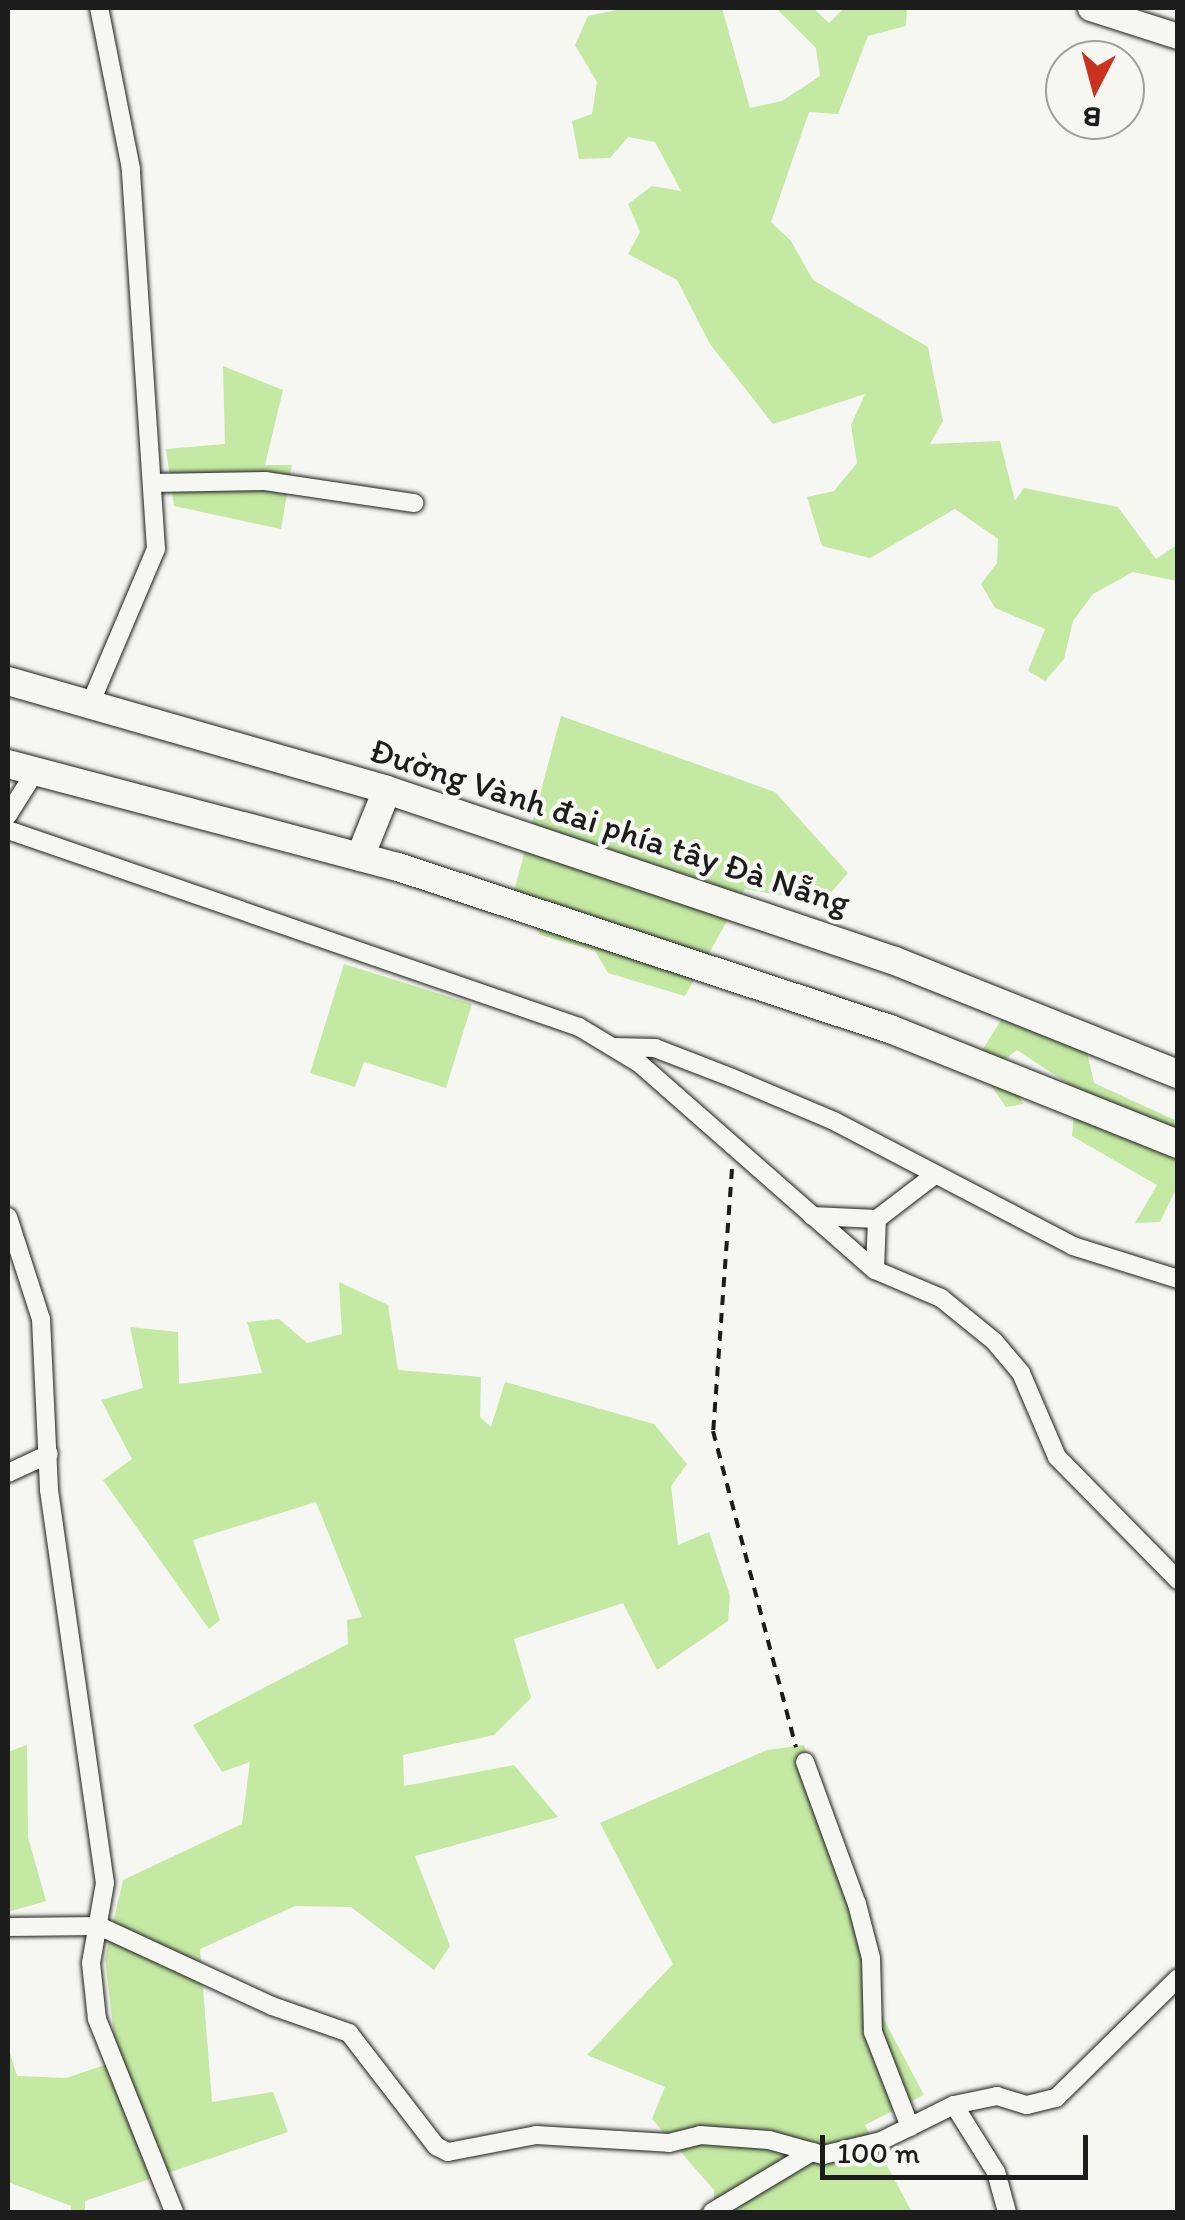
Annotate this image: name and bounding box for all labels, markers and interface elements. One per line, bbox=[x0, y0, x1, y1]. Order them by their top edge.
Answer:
north arrow bbox=[1045, 40, 1145, 140]
text: B bbox=[1081, 100, 1103, 136]
street label: Đường Vành đai phía tây Đà Nẵng bbox=[365, 729, 855, 923]
scale bar bbox=[825, 2115, 1092, 2177]
text: 100 m bbox=[837, 2134, 920, 2171]

